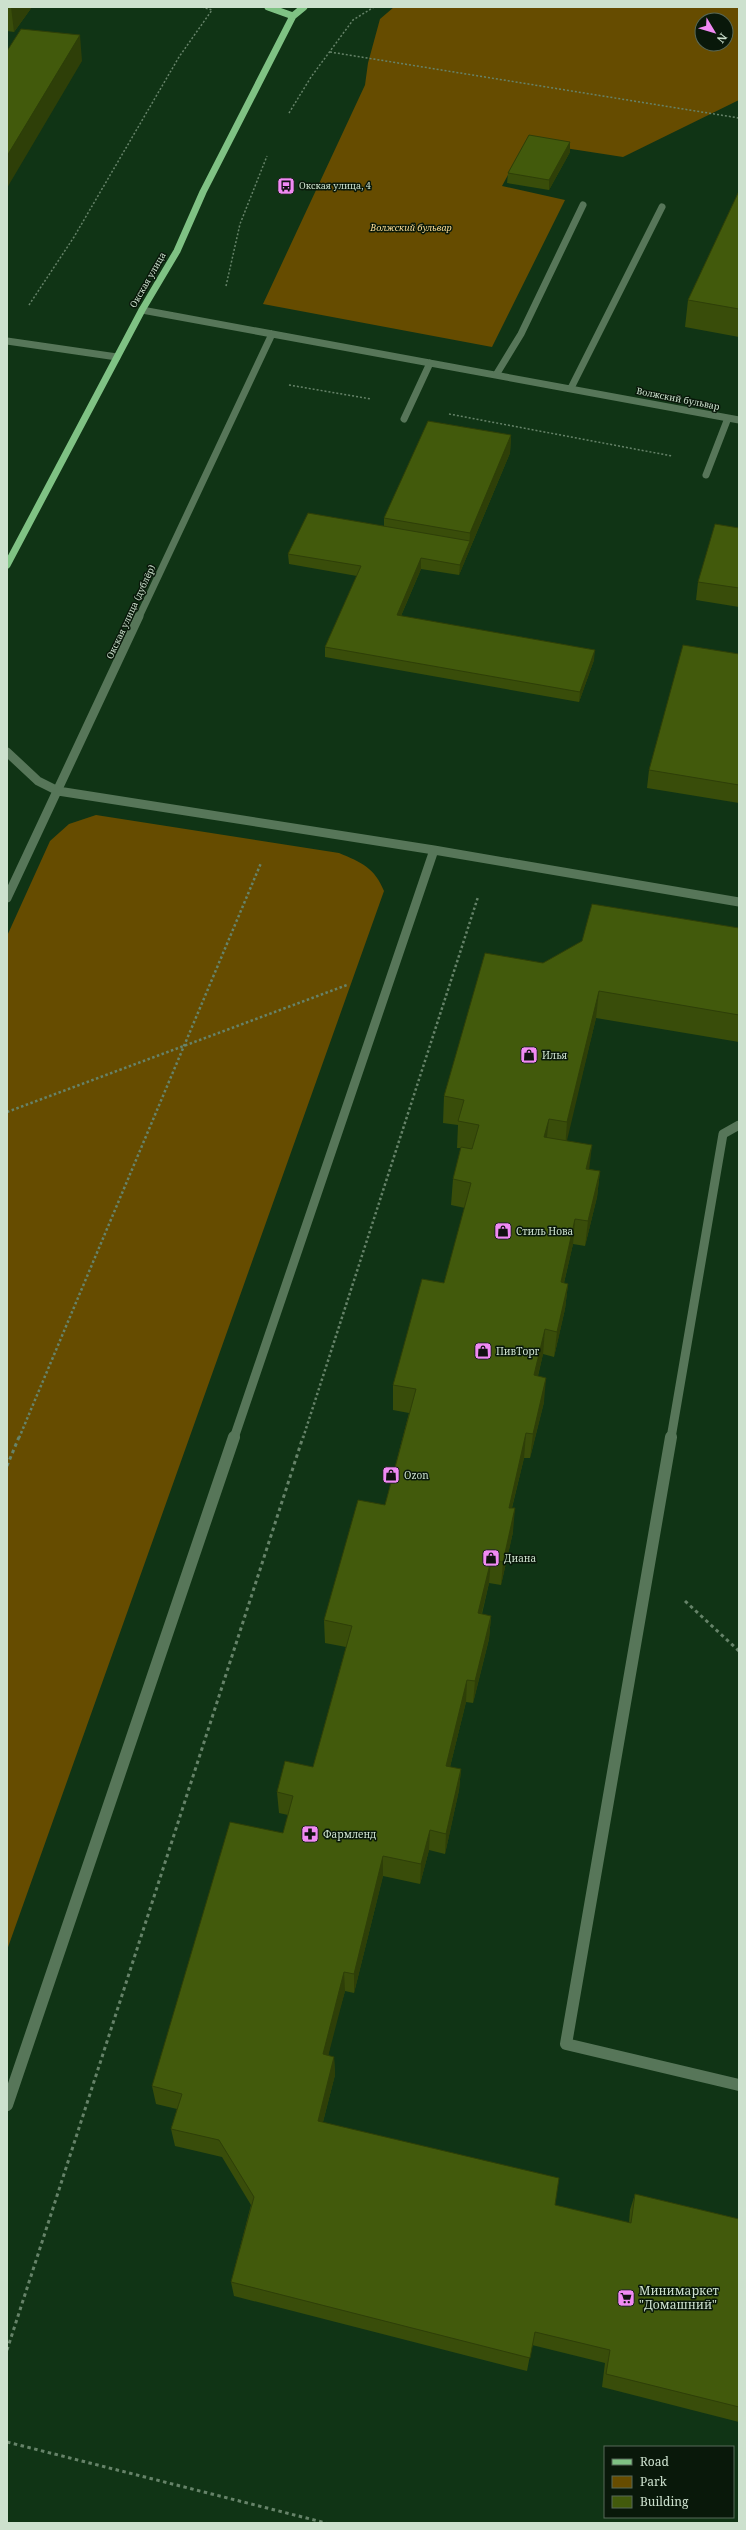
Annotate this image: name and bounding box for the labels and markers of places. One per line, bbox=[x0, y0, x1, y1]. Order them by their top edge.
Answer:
bus stop icon: Окская улица, 4 bbox=[276, 176, 296, 196]
place label: Окская улица, 4 bbox=[299, 179, 371, 192]
shop icon: Илья bbox=[519, 1045, 539, 1065]
place label: Илья bbox=[542, 1048, 568, 1062]
shop icon: Стиль Нова bbox=[493, 1221, 513, 1241]
place label: Стиль Нова bbox=[516, 1224, 574, 1238]
shop icon: ПивТорг bbox=[473, 1341, 493, 1361]
place label: ПивТорг bbox=[496, 1344, 540, 1358]
shop icon: Ozon bbox=[381, 1465, 401, 1485]
place label: Ozon bbox=[404, 1468, 429, 1482]
shop icon: Диана bbox=[481, 1548, 501, 1568]
place label: Диана bbox=[504, 1551, 537, 1565]
pharmacy icon: Фармленд bbox=[300, 1824, 320, 1844]
place label: Фармленд bbox=[323, 1827, 376, 1841]
place label: Минимаркет "Домашний" bbox=[639, 2282, 720, 2313]
supermarket icon: Минимаркет "Домашний" bbox=[616, 2288, 636, 2308]

